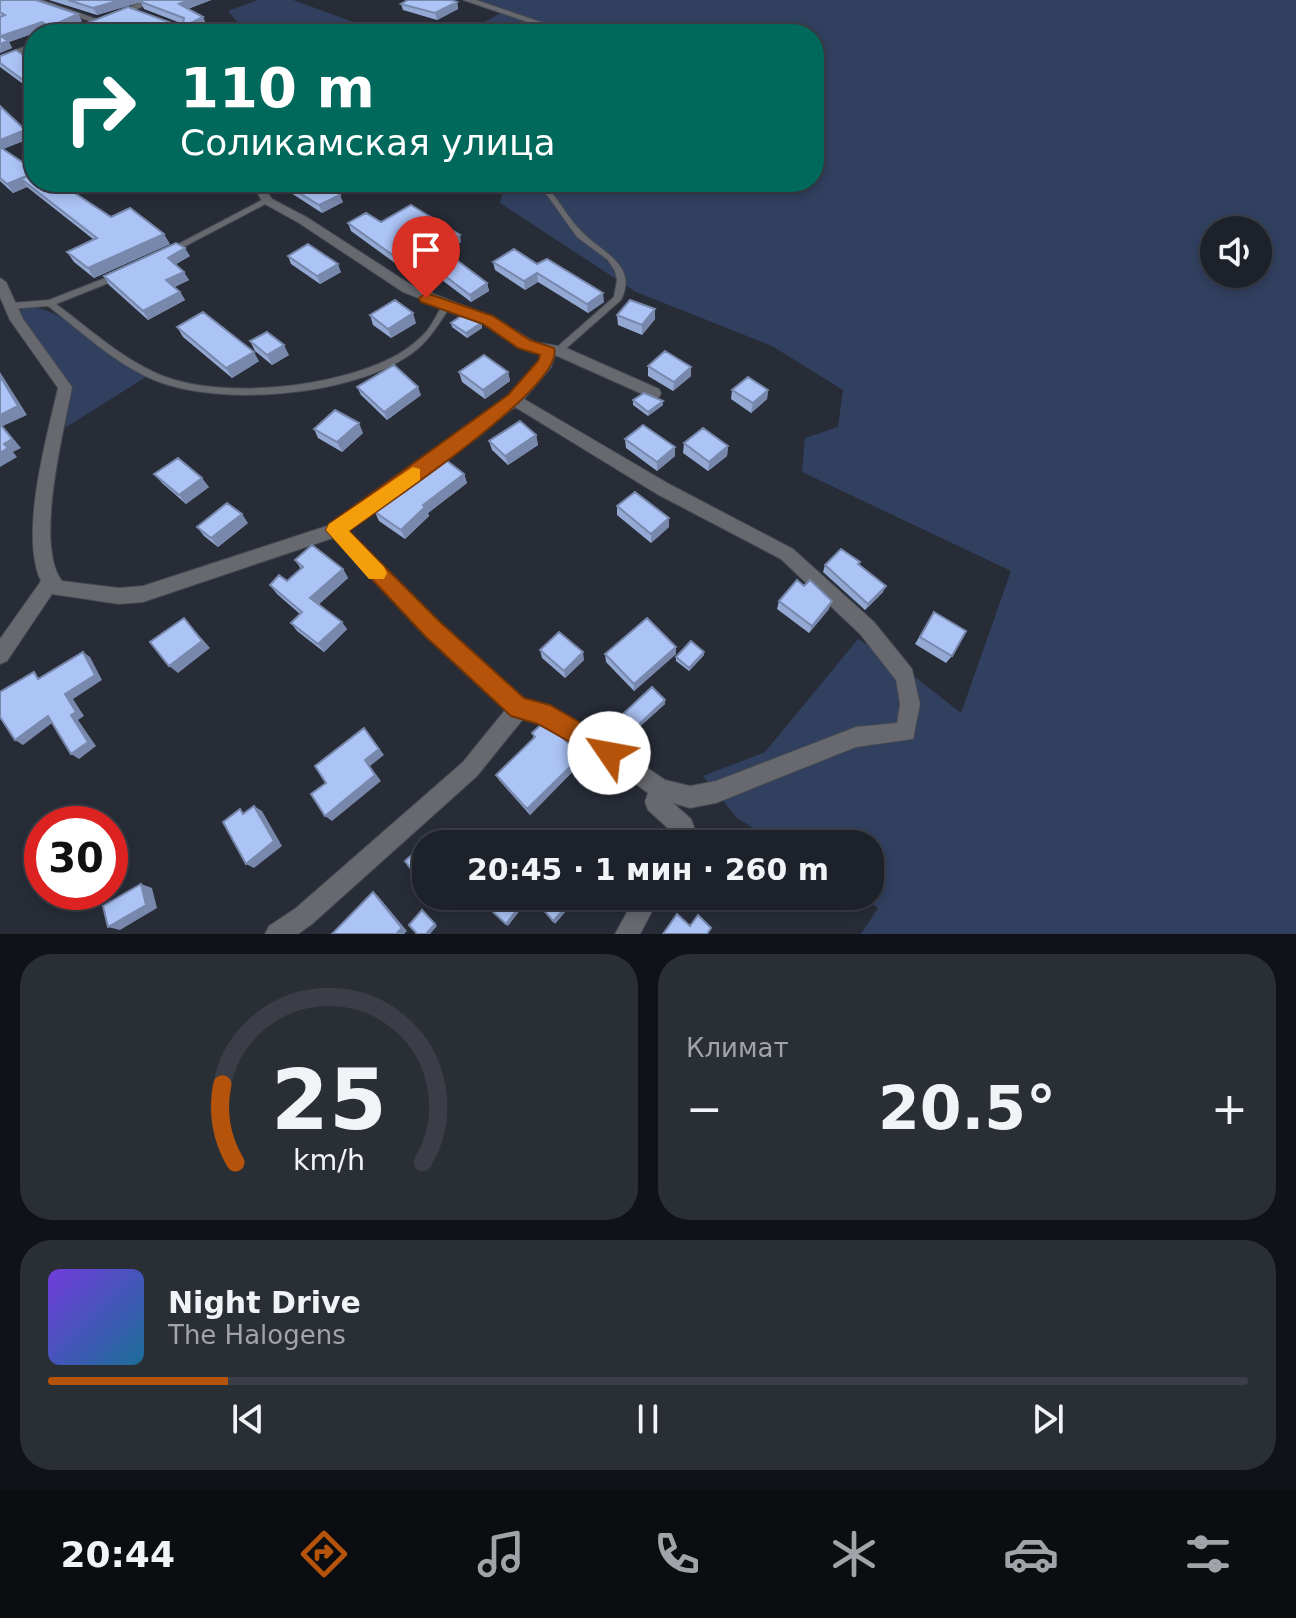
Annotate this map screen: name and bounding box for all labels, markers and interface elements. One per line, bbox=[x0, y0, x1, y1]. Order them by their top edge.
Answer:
text: 110 m bbox=[180, 55, 375, 120]
icon: right bbox=[48, 56, 152, 160]
text: Соликамская улица bbox=[180, 122, 556, 163]
pin bbox=[392, 216, 460, 298]
map controls bbox=[1200, 216, 1272, 288]
button: sound bbox=[1200, 216, 1272, 288]
icon: arrive bbox=[404, 228, 448, 272]
position arrow bbox=[567, 711, 651, 795]
speed limit sign: 30 bbox=[24, 806, 128, 910]
text: 20:45 · 1 мин · 260 m bbox=[467, 852, 829, 887]
text: Климат bbox=[686, 1033, 789, 1063]
text: 25 bbox=[271, 1052, 387, 1149]
text: 20.5° bbox=[878, 1073, 1056, 1143]
text: − bbox=[686, 1083, 723, 1134]
text: + bbox=[1211, 1083, 1248, 1134]
text: km/h bbox=[293, 1143, 365, 1177]
text: Night Drive bbox=[168, 1285, 361, 1320]
text: The Halogens bbox=[168, 1320, 346, 1350]
icon: previous bbox=[226, 1397, 270, 1441]
icon: pause bbox=[626, 1397, 670, 1441]
icon: next bbox=[1026, 1397, 1070, 1441]
icon: directions bbox=[296, 1526, 352, 1582]
icon: music bbox=[473, 1526, 529, 1582]
icon: phone bbox=[649, 1526, 705, 1582]
icon: climate bbox=[826, 1526, 882, 1582]
icon: car bbox=[1003, 1526, 1059, 1582]
icon: filters bbox=[1180, 1526, 1236, 1582]
text: 20:44 bbox=[60, 1534, 175, 1575]

